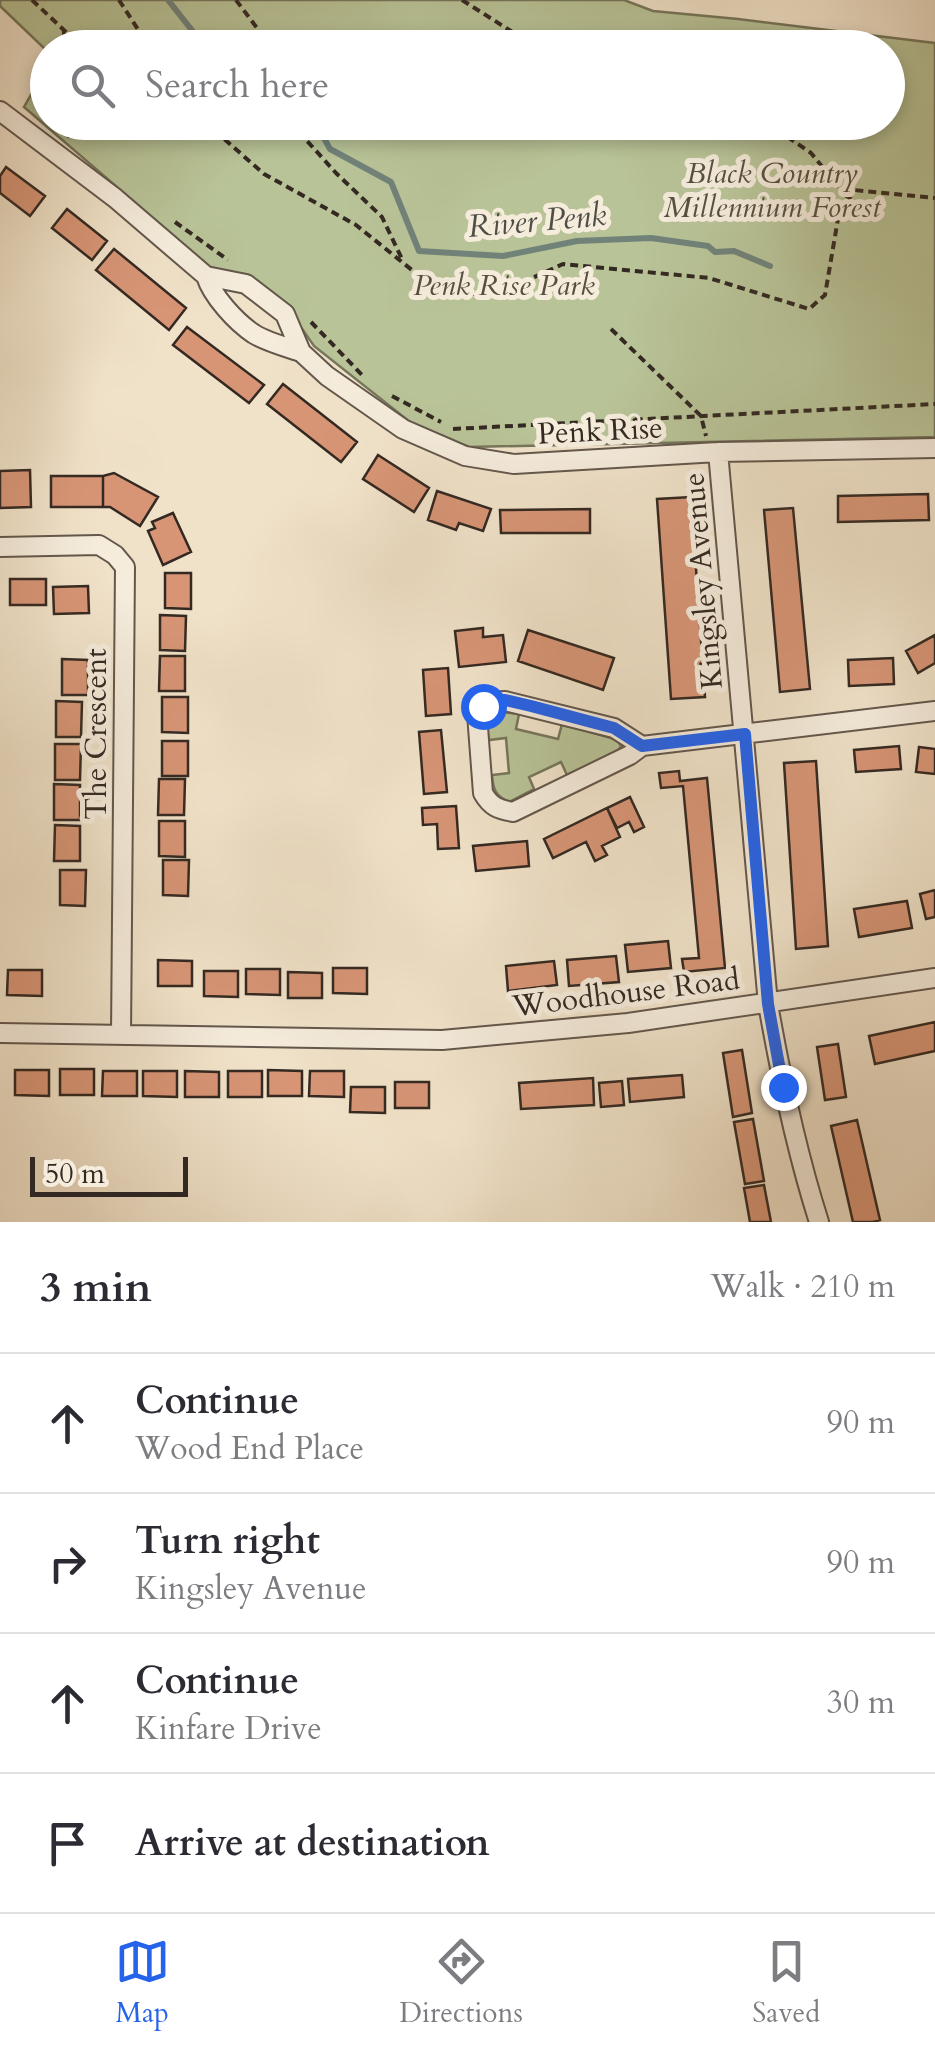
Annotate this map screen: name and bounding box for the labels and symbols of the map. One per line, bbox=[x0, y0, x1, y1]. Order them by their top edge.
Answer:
park label: Black Country Millennium Forest bbox=[663, 153, 882, 228]
water label: River Penk bbox=[466, 193, 608, 249]
park label: Penk Rise Park bbox=[413, 265, 595, 306]
street label: Penk Rise bbox=[536, 407, 664, 455]
street label: Kingsley Avenue bbox=[673, 471, 733, 691]
street label: The Crescent bbox=[76, 648, 117, 820]
route start bbox=[461, 684, 507, 730]
street label: Woodhouse Road bbox=[509, 959, 742, 1027]
route end bbox=[761, 1065, 807, 1111]
scale bar bbox=[30, 1152, 188, 1196]

